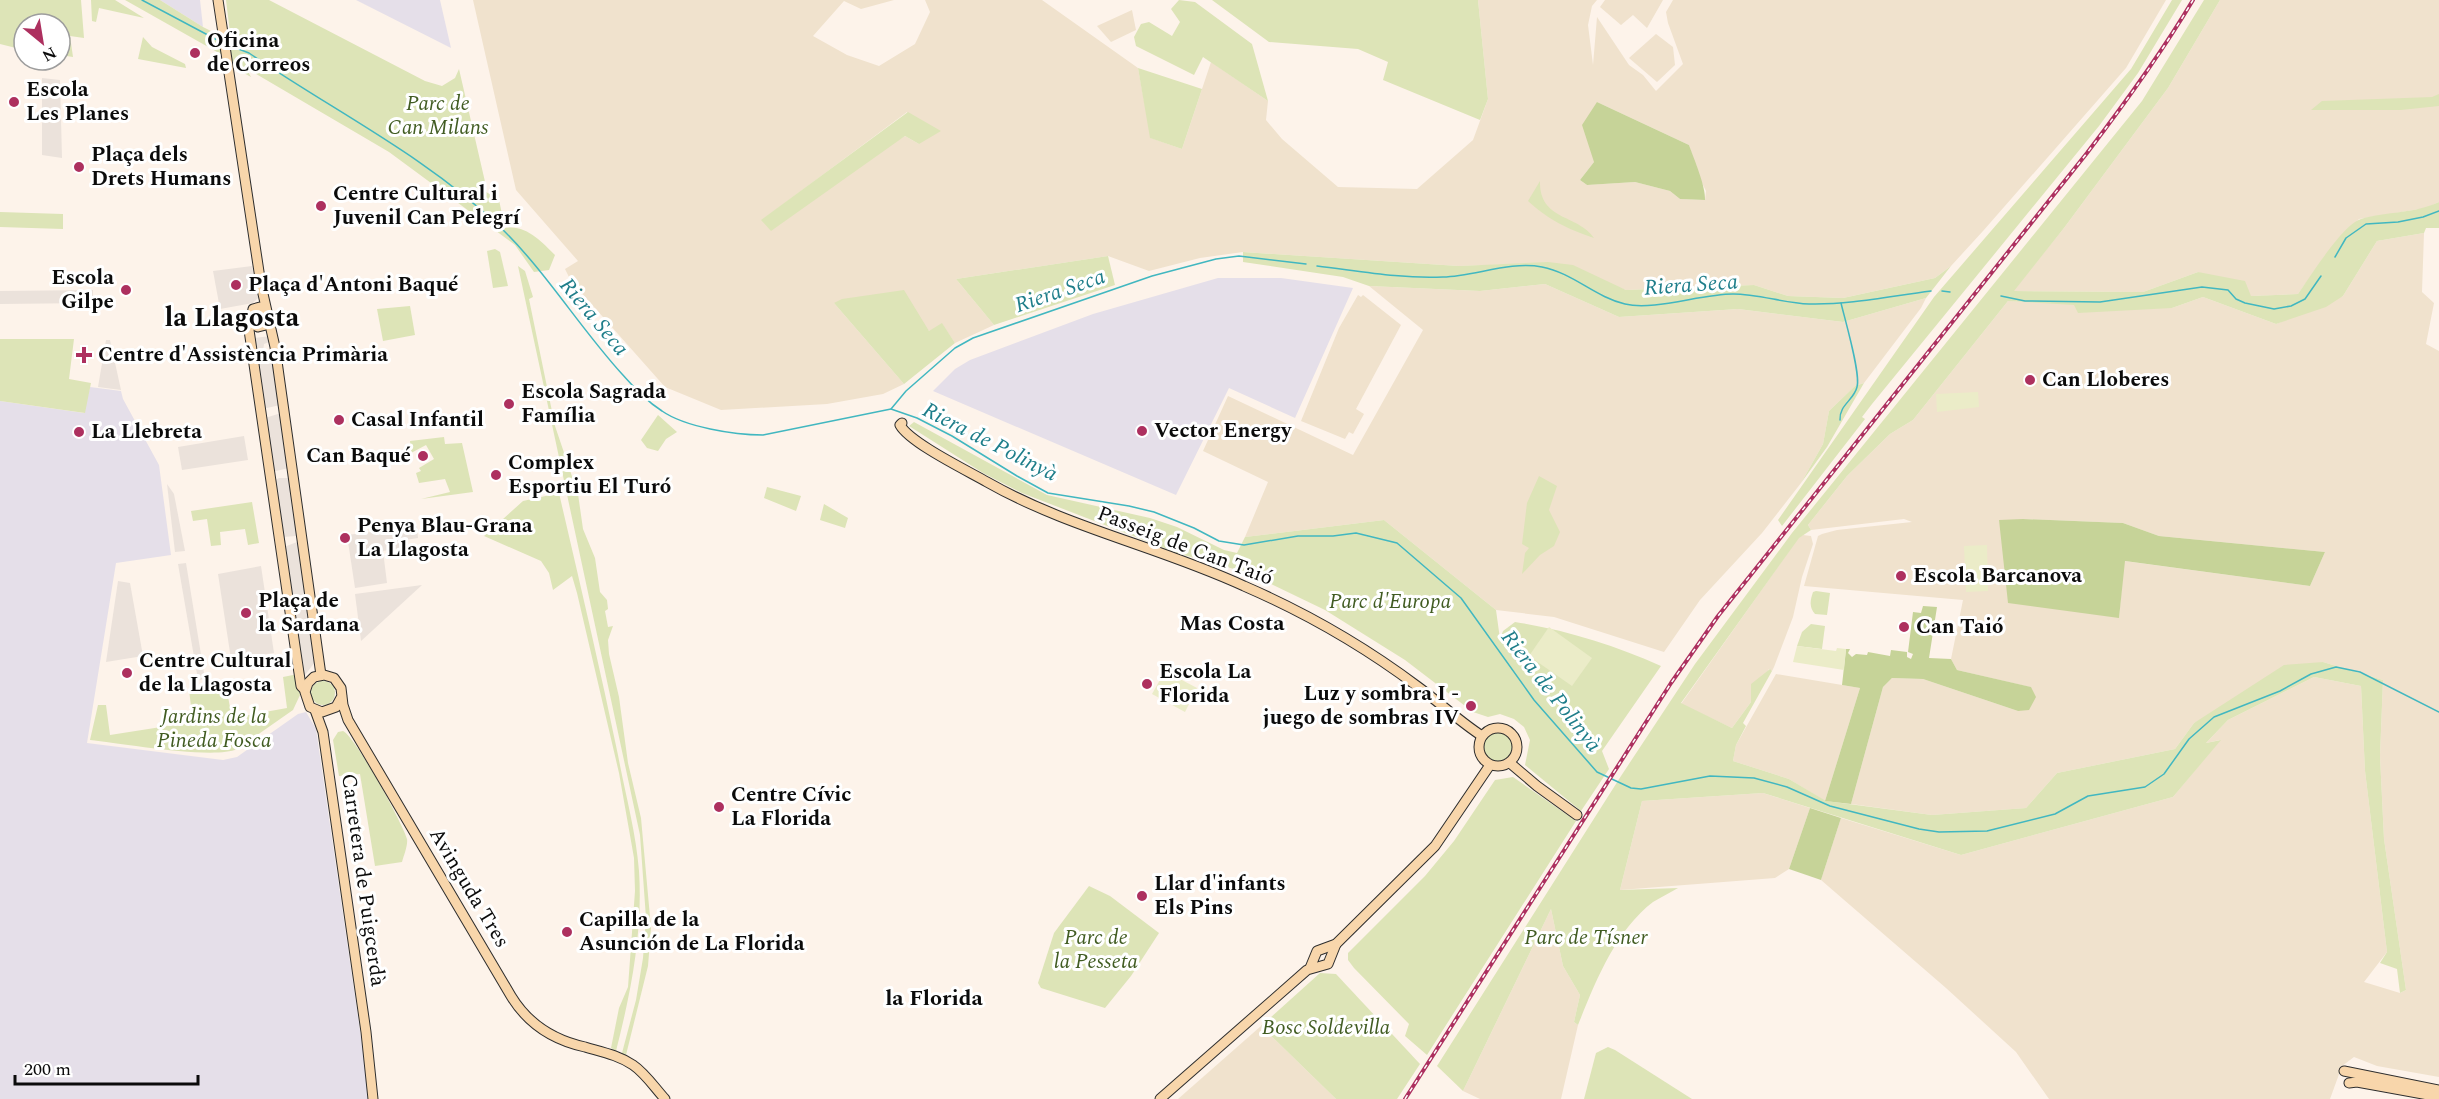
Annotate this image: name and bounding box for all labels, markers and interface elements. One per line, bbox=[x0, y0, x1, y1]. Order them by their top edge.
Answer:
north arrow bbox=[12, 12, 72, 72]
place label: Oficina de Correos bbox=[207, 25, 311, 81]
text: N bbox=[37, 40, 61, 68]
marker: Oficina de Correos bbox=[188, 46, 202, 60]
place label: Escola Les Planes bbox=[26, 74, 129, 130]
park label: Parc de Can Milans bbox=[388, 88, 489, 144]
marker: Escola Les Planes bbox=[7, 95, 21, 109]
place label: Plaça dels Drets Humans bbox=[91, 139, 232, 195]
marker: Plaça dels Drets Humans bbox=[72, 160, 86, 174]
place label: Centre Cultural i Juvenil Can Pelegrí bbox=[333, 178, 521, 234]
marker: Centre Cultural i Juvenil Can Pelegrí bbox=[314, 199, 328, 213]
water label: Riera Seca bbox=[1010, 260, 1110, 322]
place label: Escola Gilpe bbox=[51, 262, 114, 318]
water label: Riera Seca bbox=[1643, 265, 1739, 305]
place label: Plaça d'Antoni Baqué bbox=[248, 269, 459, 301]
water label: Riera Seca bbox=[551, 270, 637, 364]
marker: Plaça d'Antoni Baqué bbox=[229, 278, 243, 292]
marker: Escola Gilpe bbox=[119, 283, 133, 297]
district label: la Llagosta bbox=[165, 297, 300, 339]
place label: Centre d'Assistència Primària bbox=[98, 339, 388, 371]
marker: Centre d'Assistència Primària bbox=[75, 346, 93, 364]
place label: Can Lloberes bbox=[2042, 364, 2169, 396]
marker: Can Lloberes bbox=[2023, 373, 2037, 387]
place label: Escola Sagrada Família bbox=[521, 376, 666, 432]
water label: Riera de Polinyà bbox=[917, 394, 1063, 490]
marker: Escola Sagrada Família bbox=[502, 397, 516, 411]
place label: Casal Infantil bbox=[351, 404, 484, 436]
marker: Casal Infantil bbox=[332, 413, 346, 427]
place label: Vector Energy bbox=[1154, 415, 1292, 447]
place label: La Llebreta bbox=[91, 416, 202, 448]
marker: Vector Energy bbox=[1135, 424, 1149, 438]
marker: La Llebreta bbox=[72, 425, 86, 439]
place label: Can Baqué bbox=[306, 440, 411, 472]
place label: Complex Esportiu El Turó bbox=[508, 447, 671, 503]
marker: Can Baqué bbox=[416, 449, 430, 463]
marker: Complex Esportiu El Turó bbox=[489, 468, 503, 482]
street label: Passeig de Can Taió bbox=[1092, 498, 1278, 594]
place label: Penya Blau-Grana La Llagosta bbox=[357, 510, 533, 566]
marker: Penya Blau-Grana La Llagosta bbox=[338, 531, 352, 545]
place label: Escola Barcanova bbox=[1913, 560, 2082, 592]
marker: Escola Barcanova bbox=[1894, 569, 1908, 583]
place label: Plaça de la Sardana bbox=[258, 585, 360, 641]
park label: Parc d'Europa bbox=[1329, 586, 1451, 618]
marker: Plaça de la Sardana bbox=[239, 606, 253, 620]
district label: Mas Costa bbox=[1179, 607, 1285, 640]
place label: Can Taió bbox=[1916, 611, 2003, 643]
marker: Can Taió bbox=[1897, 620, 1911, 634]
water label: Riera de Polinyà bbox=[1493, 623, 1609, 759]
place label: Centre Cultural de la Llagosta bbox=[139, 645, 292, 701]
place label: Escola La Florida bbox=[1159, 656, 1252, 712]
marker: Centre Cultural de la Llagosta bbox=[120, 666, 134, 680]
marker: Escola La Florida bbox=[1140, 677, 1154, 691]
place label: Luz y sombra I - juego de sombras IV bbox=[1263, 678, 1459, 734]
marker: Luz y sombra I - juego de sombras IV bbox=[1464, 699, 1478, 713]
park label: Jardins de la Pineda Fosca bbox=[157, 701, 272, 757]
street label: Carretera de Puigcerdà bbox=[332, 771, 394, 989]
place label: Centre Cívic La Florida bbox=[731, 779, 851, 835]
marker: Centre Cívic La Florida bbox=[712, 800, 726, 814]
street label: Avinguda Tres bbox=[420, 822, 518, 954]
place label: Llar d'infants Els Pins bbox=[1154, 868, 1286, 924]
marker: Llar d'infants Els Pins bbox=[1135, 889, 1149, 903]
place label: Capilla de la Asunción de La Florida bbox=[579, 904, 805, 960]
park label: Parc de la Pesseta bbox=[1054, 922, 1138, 978]
park label: Parc de Tísner bbox=[1524, 922, 1648, 954]
marker: Capilla de la Asunción de La Florida bbox=[560, 925, 574, 939]
district label: la Florida bbox=[885, 982, 984, 1015]
park label: Bosc Soldevilla bbox=[1262, 1012, 1391, 1044]
scale bar bbox=[15, 1048, 198, 1086]
text: 200 m bbox=[24, 1056, 71, 1083]

